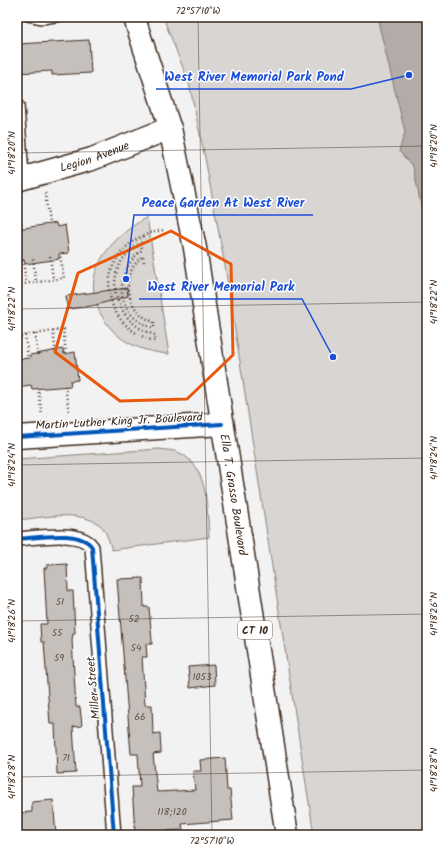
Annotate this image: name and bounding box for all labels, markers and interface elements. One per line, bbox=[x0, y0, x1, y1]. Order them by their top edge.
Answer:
text: 72°57'10"W bbox=[176, 3, 220, 19]
callout: West River Memorial Park Pond bbox=[156, 64, 351, 89]
text: West River Memorial Park Pond bbox=[164, 67, 345, 88]
text: 41°18'20"N bbox=[426, 124, 442, 168]
text: 41°18'20"N bbox=[4, 131, 20, 175]
street label: Legion Avenue bbox=[58, 136, 133, 178]
callout: Peace Garden At West River bbox=[134, 190, 313, 215]
text: Peace Garden At West River bbox=[142, 193, 306, 214]
callout: West River Memorial Park bbox=[139, 274, 302, 299]
text: West River Memorial Park bbox=[147, 277, 295, 298]
text: 41°18'22"N bbox=[426, 280, 442, 324]
text: 41°18'22"N bbox=[4, 287, 20, 331]
street label: Martin Luther King Jr. Boulevard bbox=[35, 408, 204, 435]
street label: Ella T. Grasso Boulevard bbox=[214, 432, 252, 558]
text: 41°18'24"N bbox=[426, 436, 442, 480]
text: 41°18'24"N bbox=[4, 443, 20, 487]
text: 41°18'26"N bbox=[426, 592, 442, 636]
house number: 51 bbox=[56, 594, 64, 610]
text: 41°18'26"N bbox=[4, 599, 20, 643]
house number: 52 bbox=[128, 611, 140, 627]
road number: CT 10 bbox=[238, 621, 272, 639]
house number: 55 bbox=[52, 625, 63, 641]
house number: 54 bbox=[131, 640, 142, 656]
house number: 59 bbox=[54, 650, 64, 666]
street label: Miller Street bbox=[81, 655, 106, 720]
house number: 1053 bbox=[192, 669, 212, 685]
house number: 66 bbox=[134, 709, 146, 725]
text: 41°18'28"N bbox=[426, 747, 442, 792]
house number: 71 bbox=[62, 750, 70, 766]
text: 41°18'28"N bbox=[4, 754, 20, 799]
house number: 118;120 bbox=[157, 804, 187, 820]
text: 72°57'10"W bbox=[190, 833, 234, 849]

